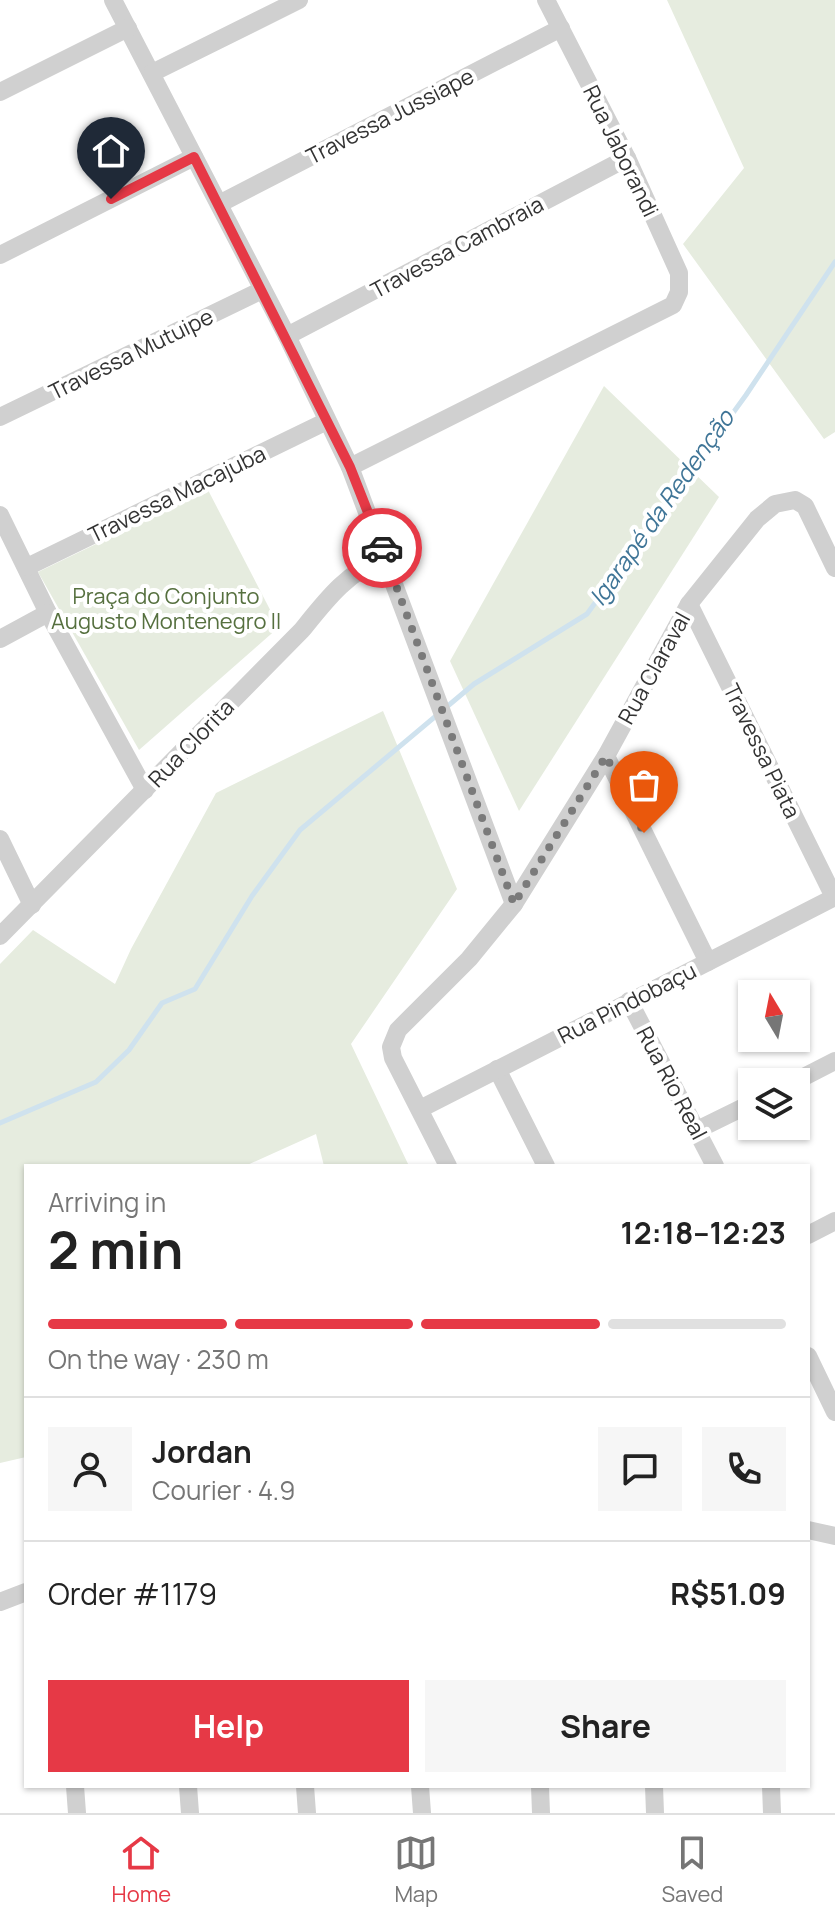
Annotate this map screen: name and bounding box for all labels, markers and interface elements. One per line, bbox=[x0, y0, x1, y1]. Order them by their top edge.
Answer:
street label: Travessa Jussiape bbox=[301, 61, 479, 171]
street label: Rua Jaborandi bbox=[576, 80, 666, 222]
pin bbox=[77, 117, 145, 199]
icon: home bbox=[89, 129, 133, 173]
street label: Travessa Cambraia bbox=[365, 189, 549, 305]
street label: Travessa Mutuipe bbox=[44, 301, 218, 407]
water label: Igarapé da Redenção bbox=[581, 401, 742, 612]
street label: Travessa Macajuba bbox=[83, 438, 271, 550]
courier bbox=[342, 508, 422, 588]
icon: car bbox=[360, 526, 404, 570]
park label: Praça do Conjunto Augusto Montenegro II bbox=[51, 581, 281, 636]
street label: Rua Claraval bbox=[611, 607, 697, 729]
street label: Travessa Piata bbox=[716, 679, 808, 823]
street label: Rua Clorita bbox=[141, 692, 241, 794]
pin bbox=[610, 751, 678, 833]
icon: bag bbox=[622, 763, 666, 807]
street label: Rua Pindobaçu bbox=[553, 955, 701, 1051]
north arrow bbox=[738, 980, 810, 1052]
map controls bbox=[738, 980, 810, 1140]
street label: Rua Rio Real bbox=[630, 1021, 714, 1145]
button: layers bbox=[738, 1068, 810, 1140]
text: Arriving in bbox=[48, 1184, 166, 1220]
text: 12:18–12:23 bbox=[621, 1212, 786, 1253]
text: 2 min bbox=[48, 1214, 183, 1285]
text: On the way · 230 m bbox=[48, 1341, 269, 1377]
button: person bbox=[48, 1427, 132, 1511]
button: chat bbox=[598, 1427, 682, 1511]
button: phone bbox=[702, 1427, 786, 1511]
text: Jordan bbox=[152, 1431, 252, 1472]
text: Courier · 4.9 bbox=[152, 1472, 295, 1508]
text: Order #1179 bbox=[48, 1573, 217, 1614]
text: R$51.09 bbox=[670, 1573, 786, 1614]
button: Help bbox=[48, 1680, 409, 1772]
button: Share bbox=[425, 1680, 786, 1772]
tab: Home bbox=[112, 1831, 171, 1909]
tab: Map bbox=[394, 1831, 438, 1909]
tab: Saved bbox=[661, 1831, 723, 1909]

